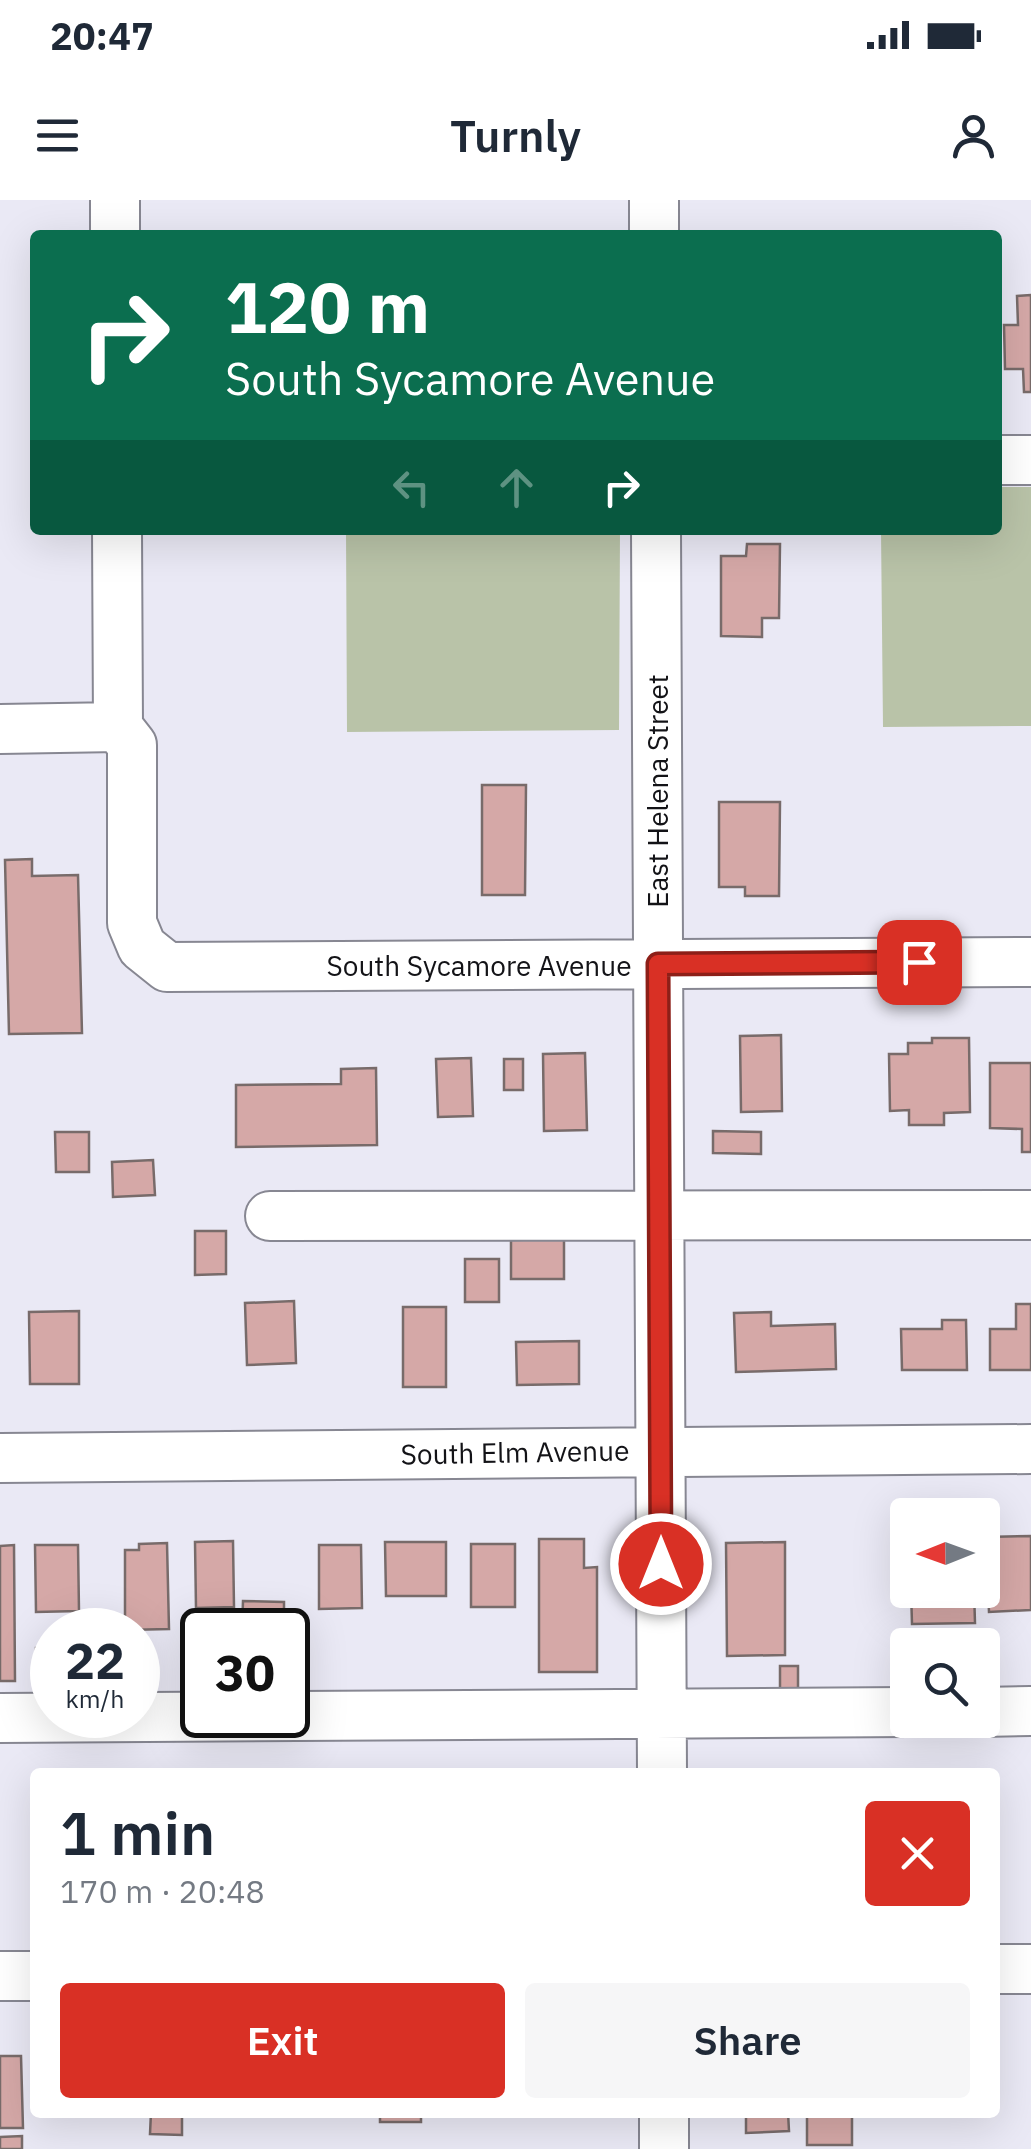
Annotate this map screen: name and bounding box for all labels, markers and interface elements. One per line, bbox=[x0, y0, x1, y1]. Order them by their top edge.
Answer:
text: 20:47 bbox=[50, 11, 154, 60]
text: Turnly bbox=[450, 106, 581, 164]
icon: menu bbox=[30, 108, 85, 163]
icon: person bbox=[946, 108, 1001, 163]
text: 120 m bbox=[225, 261, 430, 352]
icon: right bbox=[60, 270, 190, 400]
text: South Sycamore Avenue bbox=[225, 349, 715, 407]
icon: left bbox=[384, 460, 439, 515]
icon: ahead bbox=[489, 460, 544, 515]
icon: right bbox=[594, 460, 649, 515]
street label: East Helena Street bbox=[639, 674, 676, 908]
pin bbox=[877, 920, 962, 1005]
icon: arrive bbox=[892, 935, 947, 990]
street label: South Sycamore Avenue bbox=[326, 947, 632, 984]
street label: South Elm Avenue bbox=[400, 1432, 630, 1472]
north arrow bbox=[890, 1498, 1000, 1608]
map controls bbox=[890, 1498, 1000, 1738]
position arrow bbox=[609, 1512, 713, 1616]
speed limit sign: 30 bbox=[180, 1608, 310, 1738]
text: 22 bbox=[65, 1628, 125, 1693]
button: search bbox=[890, 1628, 1000, 1738]
text: km/h bbox=[66, 1682, 124, 1715]
text: 1 min bbox=[60, 1793, 215, 1872]
button: close bbox=[865, 1801, 970, 1906]
text: 170 m · 20:48 bbox=[60, 1870, 265, 1912]
button: Exit bbox=[60, 1983, 505, 2098]
button: Share bbox=[525, 1983, 970, 2098]

